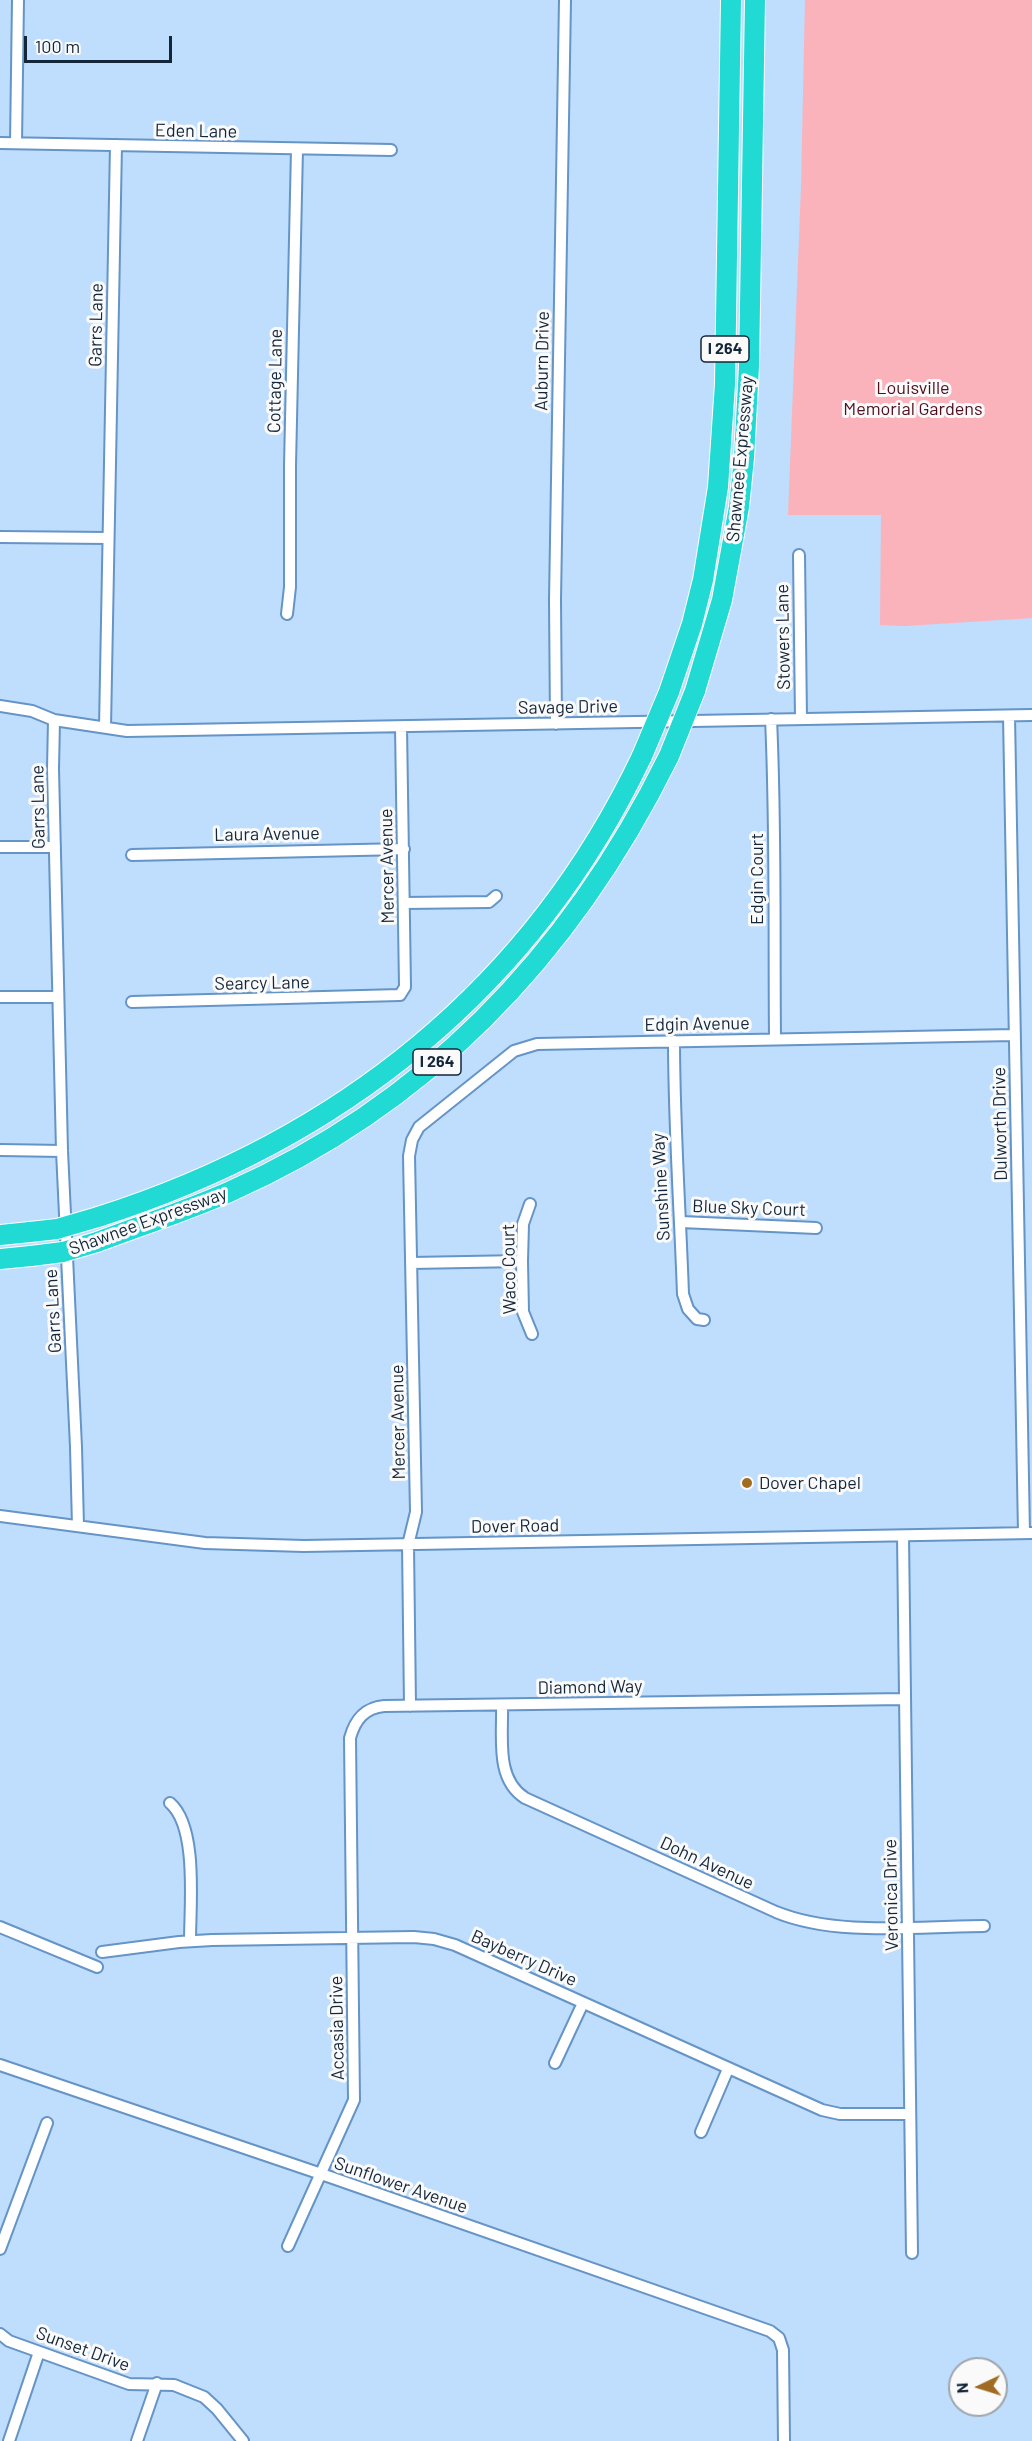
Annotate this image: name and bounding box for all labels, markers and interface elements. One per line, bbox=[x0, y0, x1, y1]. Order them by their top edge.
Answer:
scale bar bbox=[27, 24, 176, 62]
text: 100 m bbox=[35, 35, 80, 57]
street label: Eden Lane bbox=[155, 119, 237, 143]
street label: Garrs Lane bbox=[84, 283, 108, 367]
street label: Auburn Drive bbox=[530, 311, 554, 411]
street label: Cottage Lane bbox=[263, 329, 287, 433]
road number: I 264 bbox=[701, 336, 749, 362]
street label: Shawnee Expressway bbox=[722, 375, 758, 543]
park label: Louisville Memorial Gardens bbox=[843, 377, 983, 420]
street label: Stowers Lane bbox=[771, 584, 795, 690]
street label: Savage Drive bbox=[518, 695, 618, 719]
street label: Garrs Lane bbox=[26, 765, 50, 849]
street label: Mercer Avenue bbox=[375, 808, 399, 924]
street label: Laura Avenue bbox=[214, 822, 320, 846]
street label: Edgin Court bbox=[746, 833, 768, 925]
street label: Searcy Lane bbox=[214, 971, 310, 995]
street label: Edgin Avenue bbox=[644, 1012, 750, 1036]
road number: I 264 bbox=[413, 1049, 461, 1075]
street label: Dulworth Drive bbox=[988, 1067, 1012, 1181]
street label: Sunshine Way bbox=[647, 1133, 675, 1241]
street label: Shawnee Expressway bbox=[66, 1182, 230, 1260]
street label: Blue Sky Court bbox=[692, 1195, 806, 1221]
street label: Waco Court bbox=[497, 1224, 521, 1314]
street label: Garrs Lane bbox=[40, 1268, 66, 1354]
street label: Mercer Avenue bbox=[386, 1364, 410, 1480]
place label: Dover Chapel bbox=[759, 1472, 861, 1494]
marker: Dover Chapel bbox=[740, 1476, 754, 1490]
street label: Dover Road bbox=[471, 1514, 559, 1538]
street label: Diamond Way bbox=[537, 1675, 643, 1699]
street label: Dohn Avenue bbox=[657, 1832, 757, 1894]
street label: Veronica Drive bbox=[879, 1839, 903, 1951]
street label: Bayberry Drive bbox=[468, 1925, 580, 1991]
street label: Accasia Drive bbox=[325, 1975, 349, 2081]
street label: Sunflower Avenue bbox=[332, 2152, 470, 2218]
street label: Sunset Drive bbox=[33, 2322, 133, 2376]
north arrow bbox=[948, 2357, 1008, 2417]
text: N bbox=[952, 2382, 971, 2394]

